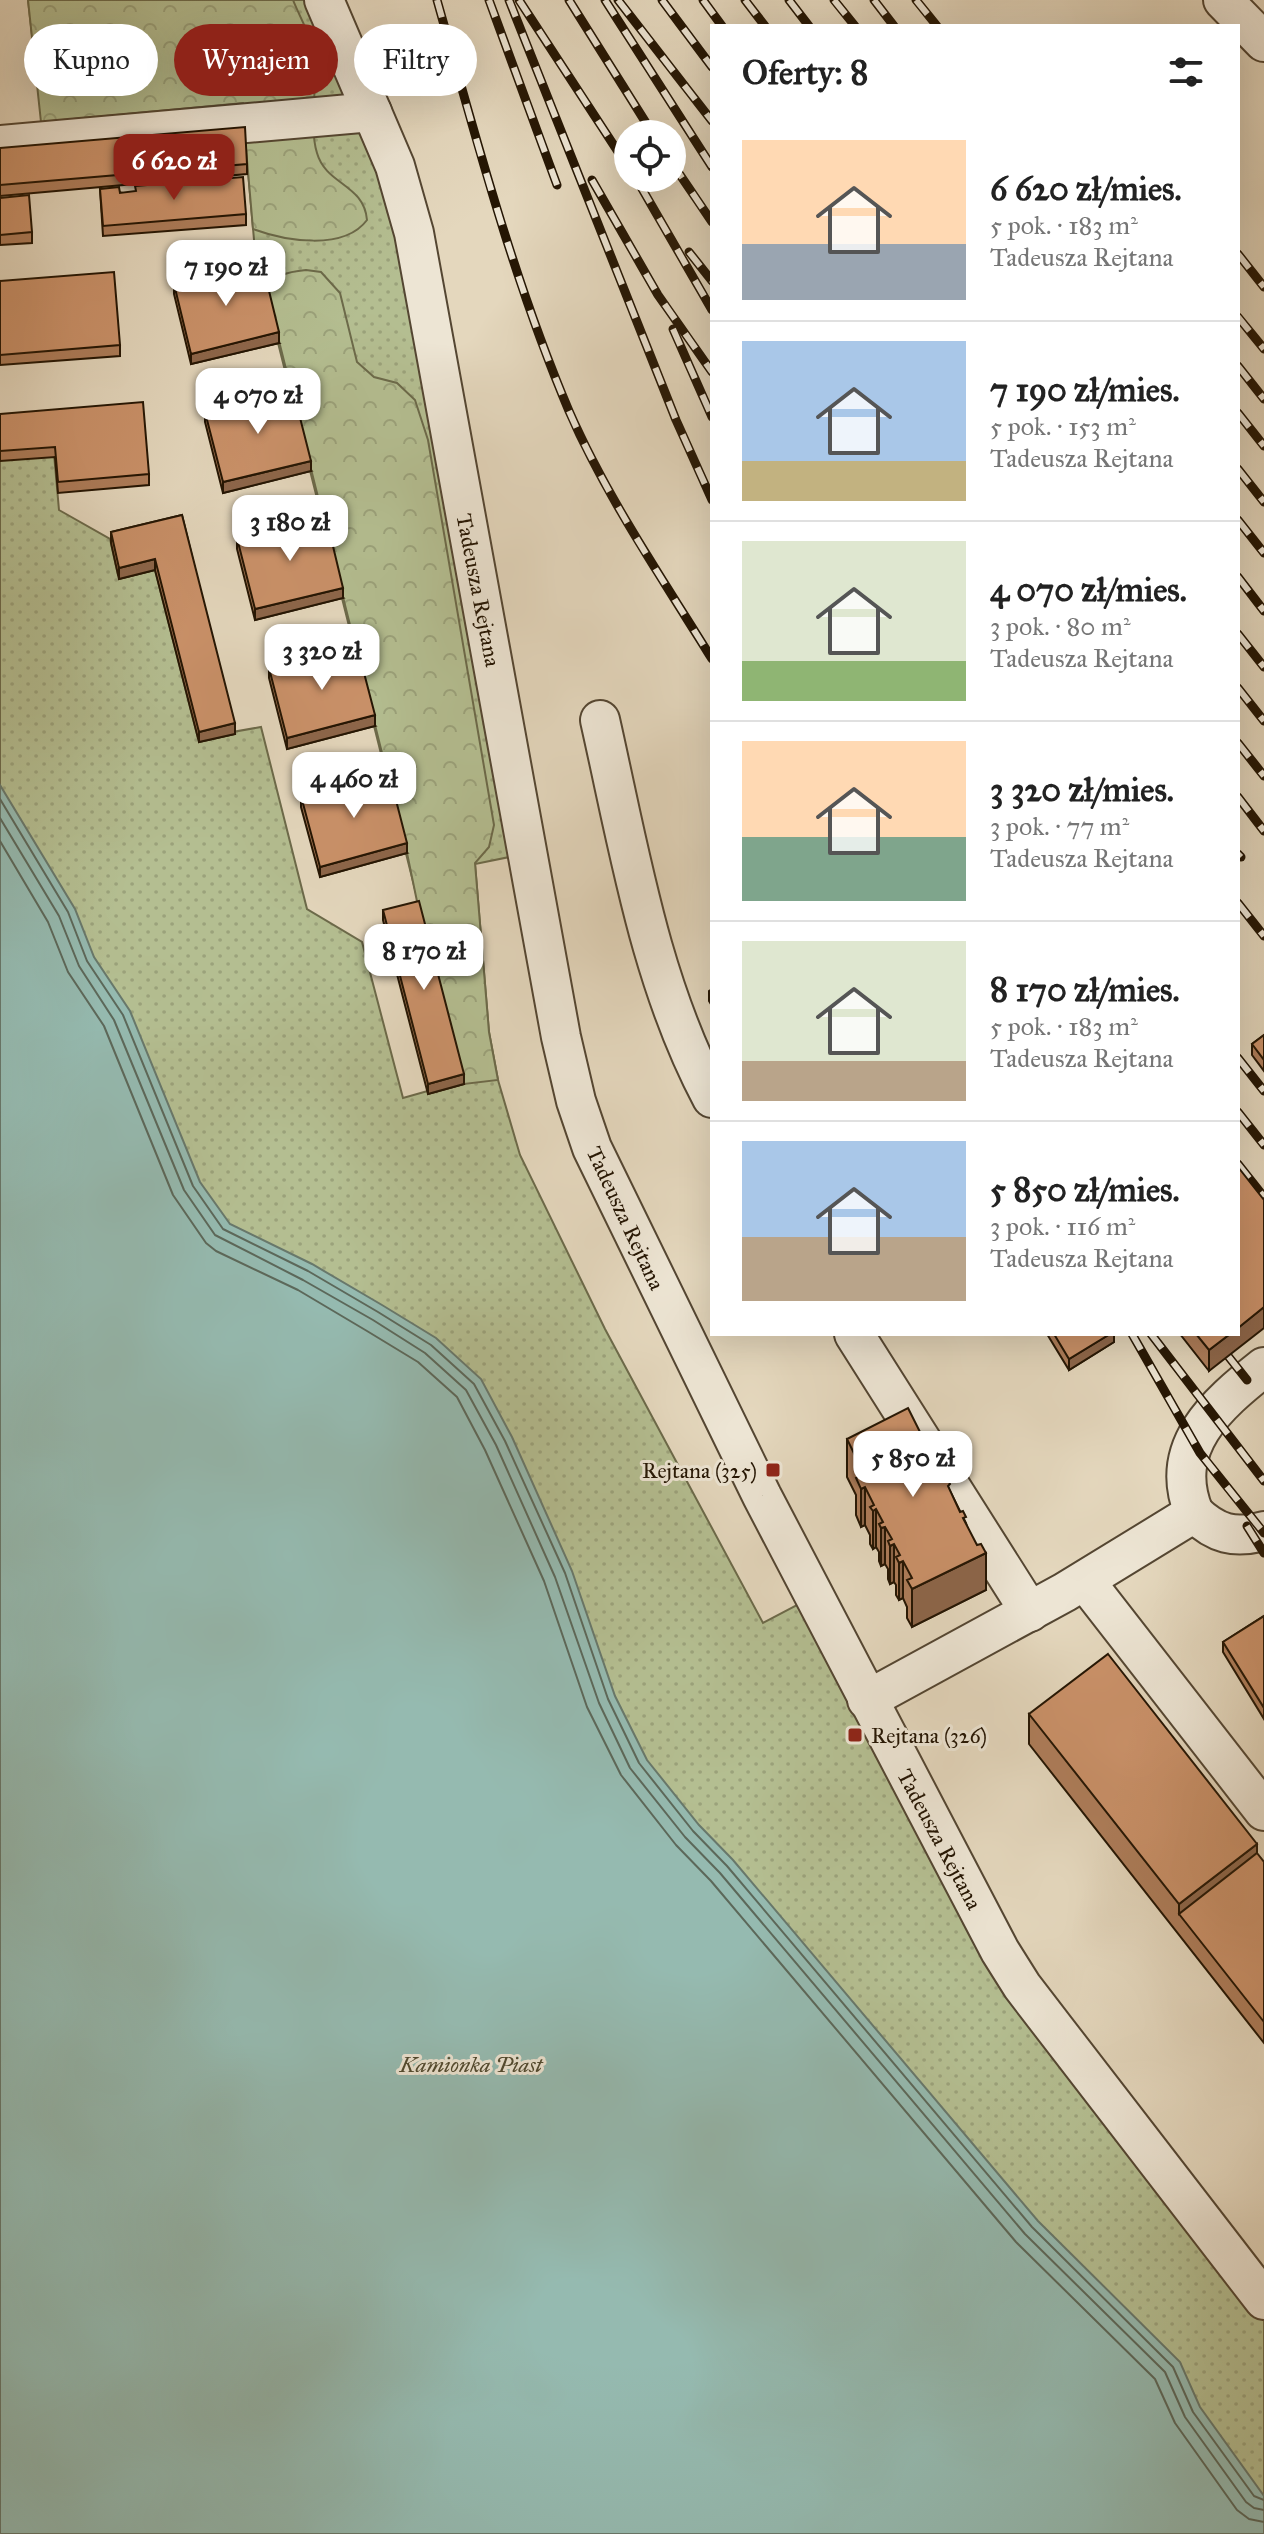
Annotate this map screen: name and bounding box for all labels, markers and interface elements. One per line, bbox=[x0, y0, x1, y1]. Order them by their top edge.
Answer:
chip: Kupno bbox=[24, 24, 158, 96]
chip: Wynajem bbox=[174, 24, 338, 96]
chip: Filtry bbox=[354, 24, 477, 96]
icon: filters bbox=[1164, 50, 1208, 94]
text: Oferty: 8 bbox=[742, 52, 868, 93]
map controls bbox=[614, 120, 686, 192]
button: locate bbox=[614, 120, 686, 192]
pin: 6 620 zł bbox=[91, 134, 257, 202]
text: 6 620 zł bbox=[132, 144, 216, 176]
text: 6 620 zł/mies. bbox=[990, 168, 1182, 209]
icon: home bbox=[806, 172, 902, 268]
text: 5 pok. · 183 m² bbox=[990, 209, 1138, 241]
pin: 7 190 zł bbox=[143, 240, 309, 308]
text: Tadeusza Rejtana bbox=[990, 241, 1174, 273]
text: 7 190 zł bbox=[184, 250, 268, 282]
pin: 4 070 zł bbox=[175, 368, 341, 436]
text: 7 190 zł/mies. bbox=[990, 369, 1180, 410]
icon: home bbox=[806, 373, 902, 469]
text: 4 070 zł bbox=[214, 378, 302, 410]
text: 5 pok. · 153 m² bbox=[990, 410, 1136, 442]
text: Tadeusza Rejtana bbox=[990, 442, 1174, 474]
pin: 3 180 zł bbox=[207, 495, 373, 563]
text: 3 180 zł bbox=[250, 505, 330, 537]
street label: Tadeusza Rejtana bbox=[450, 511, 507, 670]
text: 4 070 zł/mies. bbox=[990, 569, 1187, 610]
icon: home bbox=[806, 573, 902, 669]
text: 3 pok. · 80 m² bbox=[990, 610, 1130, 642]
pin: 3 320 zł bbox=[239, 624, 405, 692]
text: 3 320 zł bbox=[282, 634, 362, 666]
text: Tadeusza Rejtana bbox=[990, 642, 1174, 674]
pin: 4 460 zł bbox=[271, 752, 437, 820]
text: 4 460 zł bbox=[310, 762, 398, 794]
text: 3 320 zł/mies. bbox=[990, 769, 1174, 810]
icon: home bbox=[806, 773, 902, 869]
text: 3 pok. · 77 m² bbox=[990, 810, 1129, 842]
text: Tadeusza Rejtana bbox=[990, 842, 1174, 874]
pin: 8 170 zł bbox=[341, 924, 507, 992]
text: 8 170 zł bbox=[382, 934, 466, 966]
text: 8 170 zł/mies. bbox=[990, 969, 1180, 1010]
icon: home bbox=[806, 973, 902, 1069]
text: 5 pok. · 183 m² bbox=[990, 1010, 1138, 1042]
text: Tadeusza Rejtana bbox=[990, 1042, 1174, 1074]
street label: Tadeusza Rejtana bbox=[580, 1142, 671, 1295]
text: 5 850 zł/mies. bbox=[990, 1169, 1180, 1210]
icon: home bbox=[806, 1173, 902, 1269]
text: 3 pok. · 116 m² bbox=[990, 1210, 1135, 1242]
text: Tadeusza Rejtana bbox=[990, 1242, 1174, 1274]
pin: 5 850 zł bbox=[830, 1431, 996, 1499]
text: 5 850 zł bbox=[871, 1441, 955, 1473]
place label: Rejtana (325) bbox=[642, 1457, 757, 1484]
marker: Rejtana (325) bbox=[764, 1461, 782, 1479]
place label: Rejtana (326) bbox=[871, 1722, 987, 1749]
marker: Rejtana (326) bbox=[846, 1726, 864, 1744]
street label: Tadeusza Rejtana bbox=[891, 1764, 988, 1915]
park label: Kamionka Piast bbox=[399, 2051, 544, 2078]

